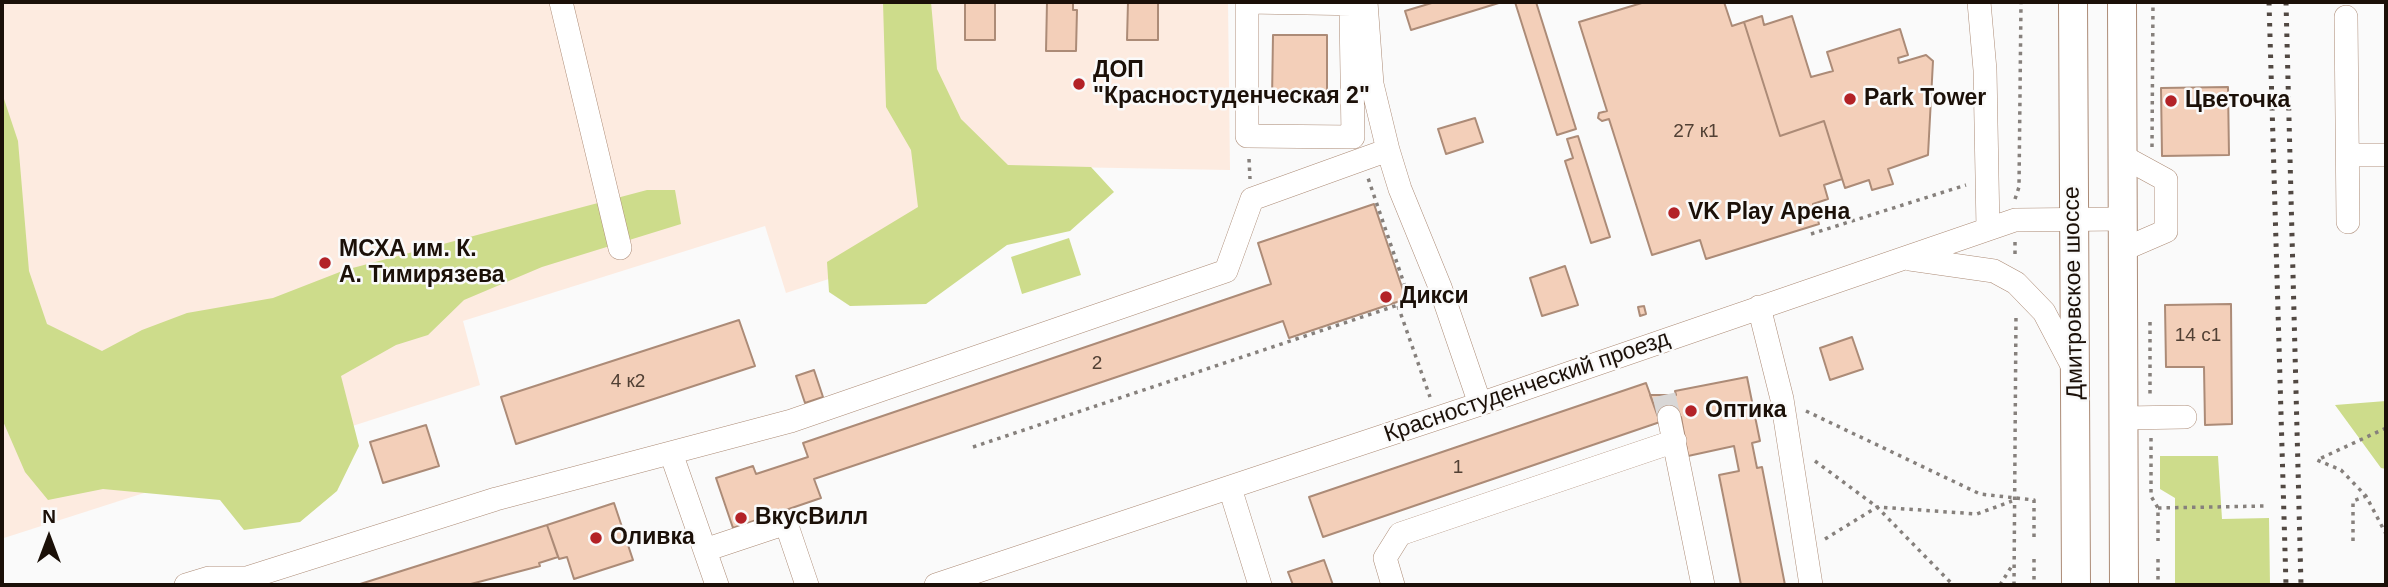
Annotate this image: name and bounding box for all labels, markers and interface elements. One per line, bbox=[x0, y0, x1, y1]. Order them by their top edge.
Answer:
place label: ДОП "Красностуденческая 2" bbox=[1093, 57, 1370, 111]
marker: ДОП "Красностуденческая 2" bbox=[1071, 76, 1087, 92]
place label: Park Tower bbox=[1864, 85, 1986, 113]
place label: Цветочка bbox=[2185, 87, 2290, 115]
marker: Park Tower bbox=[1842, 91, 1858, 107]
marker: Цветочка bbox=[2163, 93, 2179, 109]
house number: 27 к1 bbox=[1673, 121, 1719, 143]
street label: Дмитровское шоссе bbox=[2058, 186, 2090, 400]
place label: VK Play Арена bbox=[1688, 199, 1850, 227]
marker: VK Play Арена bbox=[1666, 205, 1682, 221]
place label: МСХА им. К. А. Тимирязева bbox=[339, 236, 505, 290]
marker: МСХА им. К. А. Тимирязева bbox=[317, 255, 333, 271]
place label: Дикси bbox=[1400, 283, 1469, 311]
marker: Дикси bbox=[1378, 289, 1394, 305]
street label: Красностуденческий проезд bbox=[1381, 325, 1673, 449]
house number: 14 с1 bbox=[2175, 325, 2221, 347]
house number: 2 bbox=[1092, 353, 1102, 375]
house number: 4 к2 bbox=[611, 371, 645, 393]
place label: Оптика bbox=[1705, 397, 1786, 425]
marker: Оптика bbox=[1683, 403, 1699, 419]
house number: 1 bbox=[1453, 457, 1463, 479]
north arrow bbox=[14, 503, 84, 573]
place label: ВкусВилл bbox=[755, 504, 868, 532]
text: N bbox=[42, 506, 56, 527]
marker: ВкусВилл bbox=[733, 510, 749, 526]
place label: Оливка bbox=[610, 524, 695, 552]
marker: Оливка bbox=[588, 530, 604, 546]

